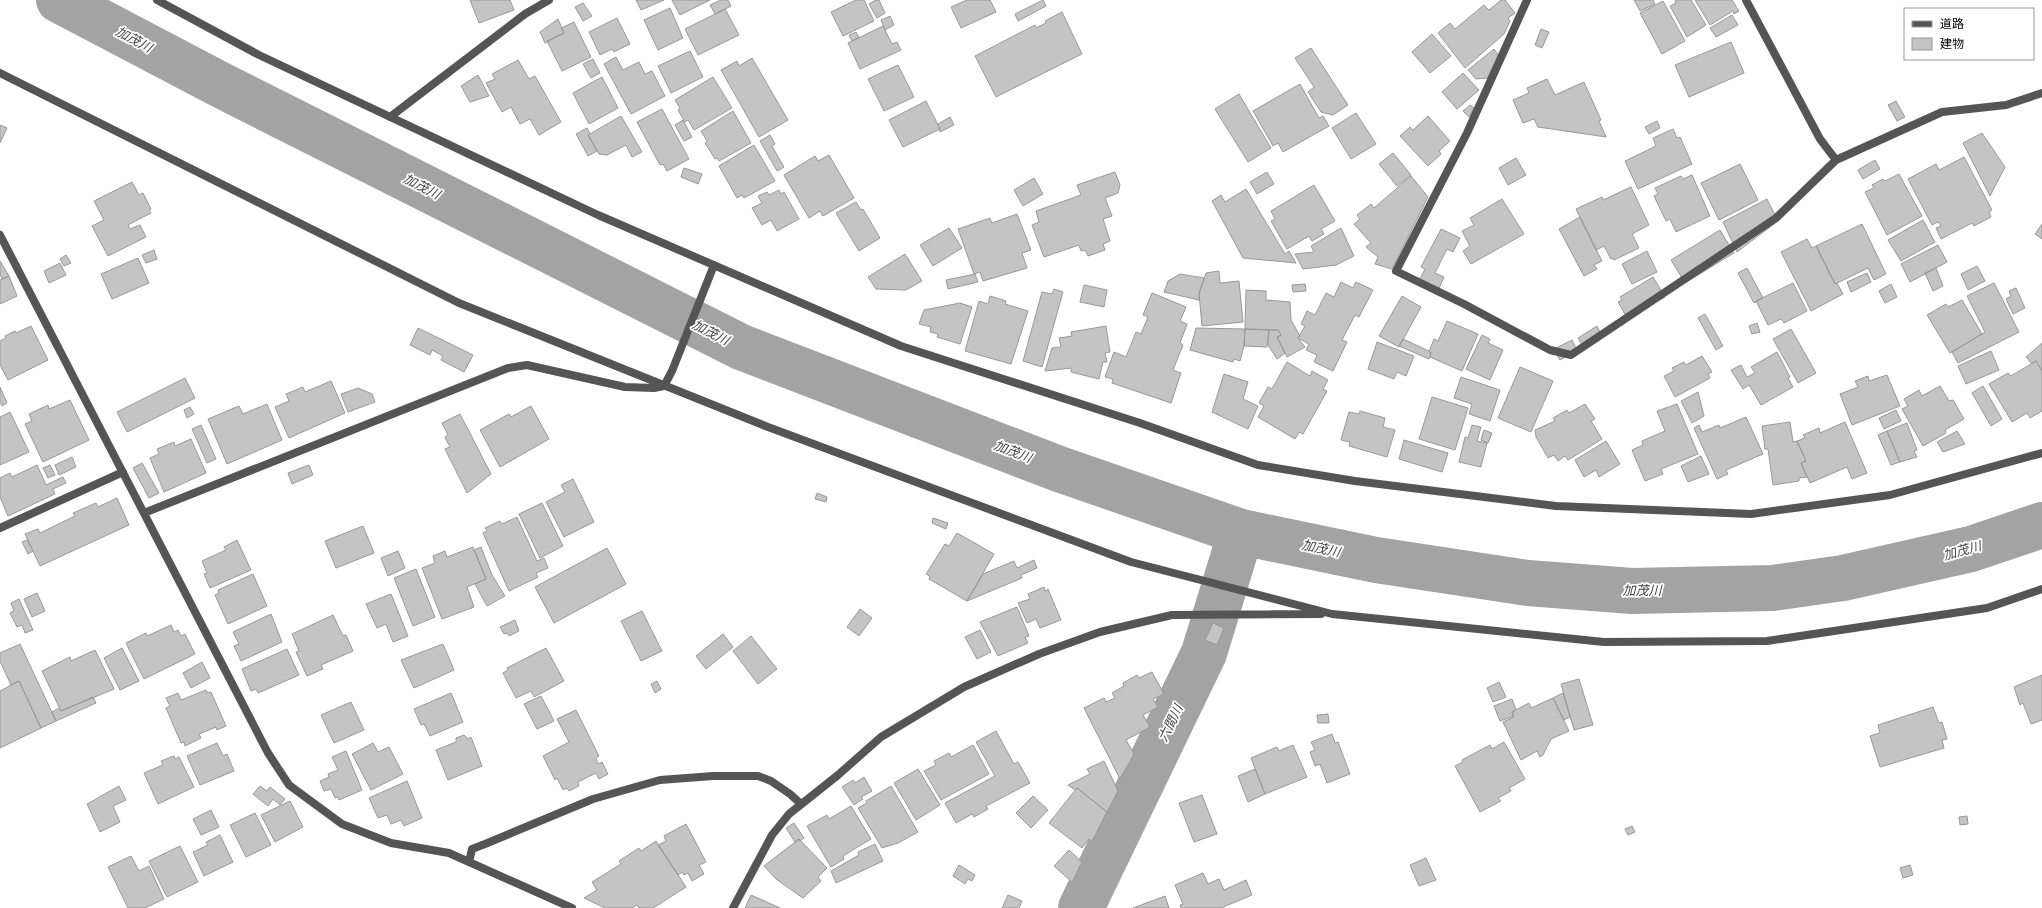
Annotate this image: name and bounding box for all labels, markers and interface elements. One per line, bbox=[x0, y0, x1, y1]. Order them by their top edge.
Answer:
legend bbox=[1904, 8, 2034, 60]
text: 道路 bbox=[1940, 16, 1964, 30]
water label: 加茂川 bbox=[113, 23, 157, 56]
text: 建物 bbox=[1940, 36, 1964, 50]
water label: 加茂川 bbox=[401, 170, 445, 203]
water label: 加茂川 bbox=[690, 316, 734, 349]
water label: 加茂川 bbox=[992, 437, 1036, 466]
water label: 加茂川 bbox=[1300, 536, 1344, 560]
water label: 加茂川 bbox=[1941, 537, 1985, 563]
water label: 加茂川 bbox=[1622, 582, 1663, 598]
water label: 六間川 bbox=[1154, 700, 1187, 744]

